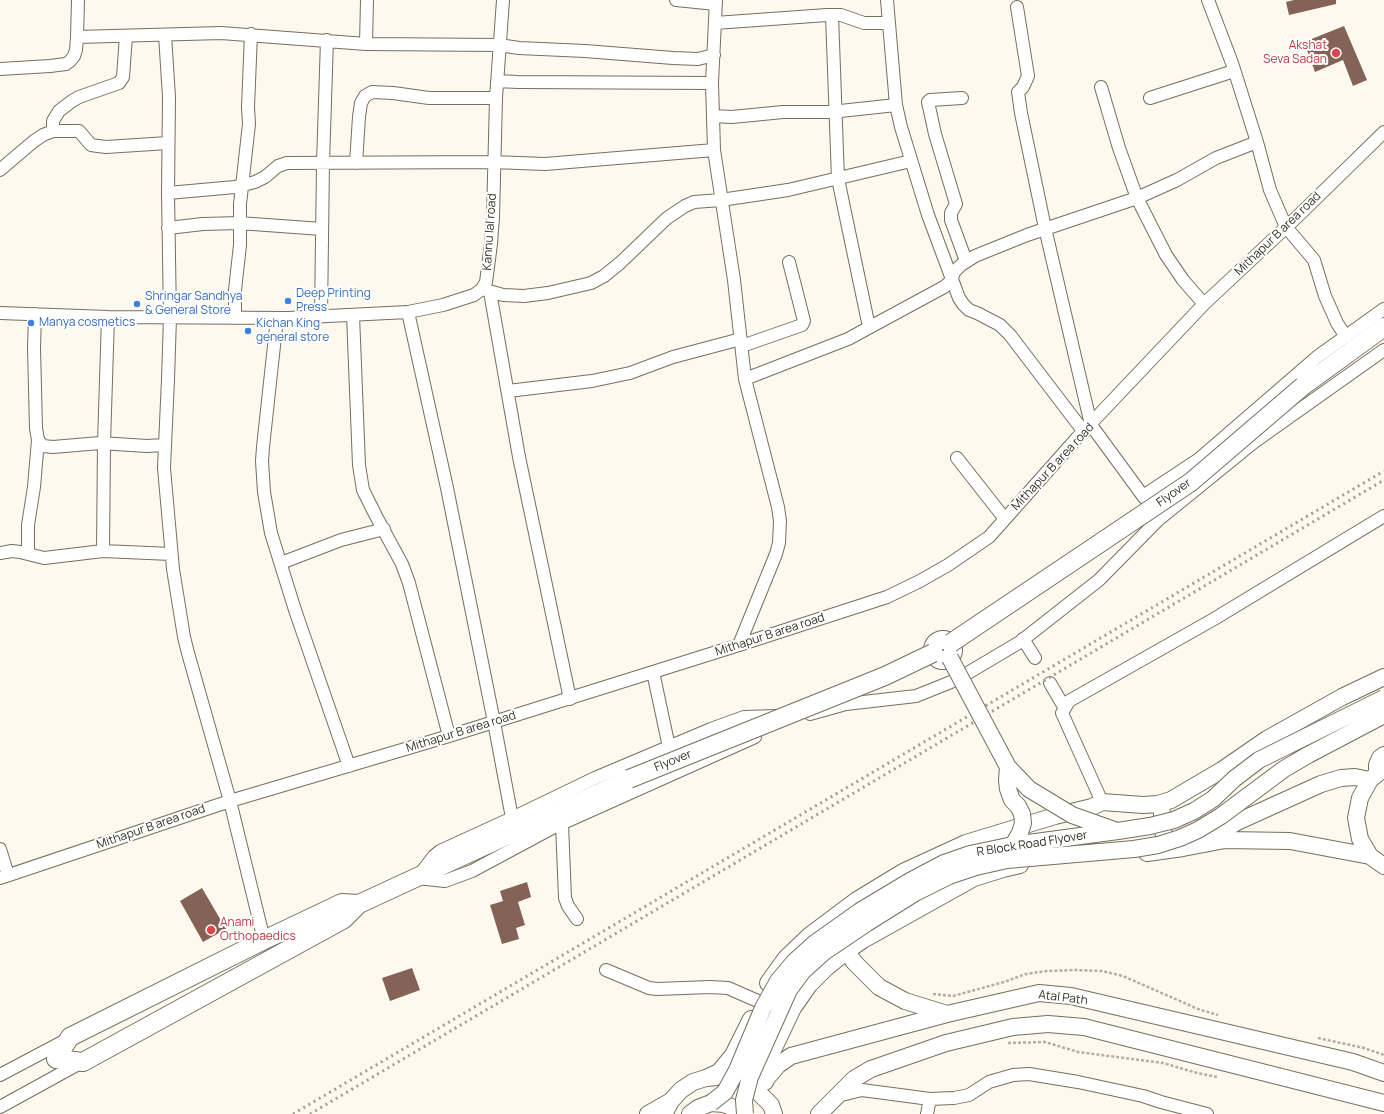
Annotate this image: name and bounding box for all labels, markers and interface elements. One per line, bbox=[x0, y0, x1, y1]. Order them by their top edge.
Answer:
place label: Akshat Seva Sadan bbox=[1263, 39, 1327, 67]
marker: Akshat Seva Sadan bbox=[1330, 47, 1342, 59]
street label: Mithapur B area road bbox=[1232, 189, 1324, 279]
street label: Kannu lal road bbox=[480, 193, 500, 271]
place label: Deep Printing Press bbox=[296, 287, 371, 315]
place label: Shringar Sandhya & General Store bbox=[145, 290, 242, 318]
marker: Deep Printing Press bbox=[283, 296, 293, 306]
marker: Shringar Sandhya & General Store bbox=[132, 299, 142, 309]
place label: Manya cosmetics bbox=[39, 316, 135, 330]
place label: Kichan King general store bbox=[256, 317, 329, 345]
marker: Manya cosmetics bbox=[26, 318, 36, 328]
marker: Kichan King general store bbox=[243, 326, 253, 336]
street label: Mithapur B area road bbox=[1009, 420, 1097, 514]
street label: Flyover bbox=[1154, 476, 1194, 510]
street label: Mithapur B area road bbox=[714, 611, 826, 659]
street label: Mithapur B area road bbox=[404, 708, 518, 756]
street label: Flyover bbox=[652, 747, 694, 775]
street label: Mithapur B area road bbox=[95, 802, 207, 852]
street label: R Block Road Flyover bbox=[976, 828, 1088, 860]
place label: Anami Orthopaedics bbox=[220, 916, 296, 944]
marker: Anami Orthopaedics bbox=[205, 924, 217, 936]
street label: Atal Path bbox=[1038, 988, 1088, 1008]

